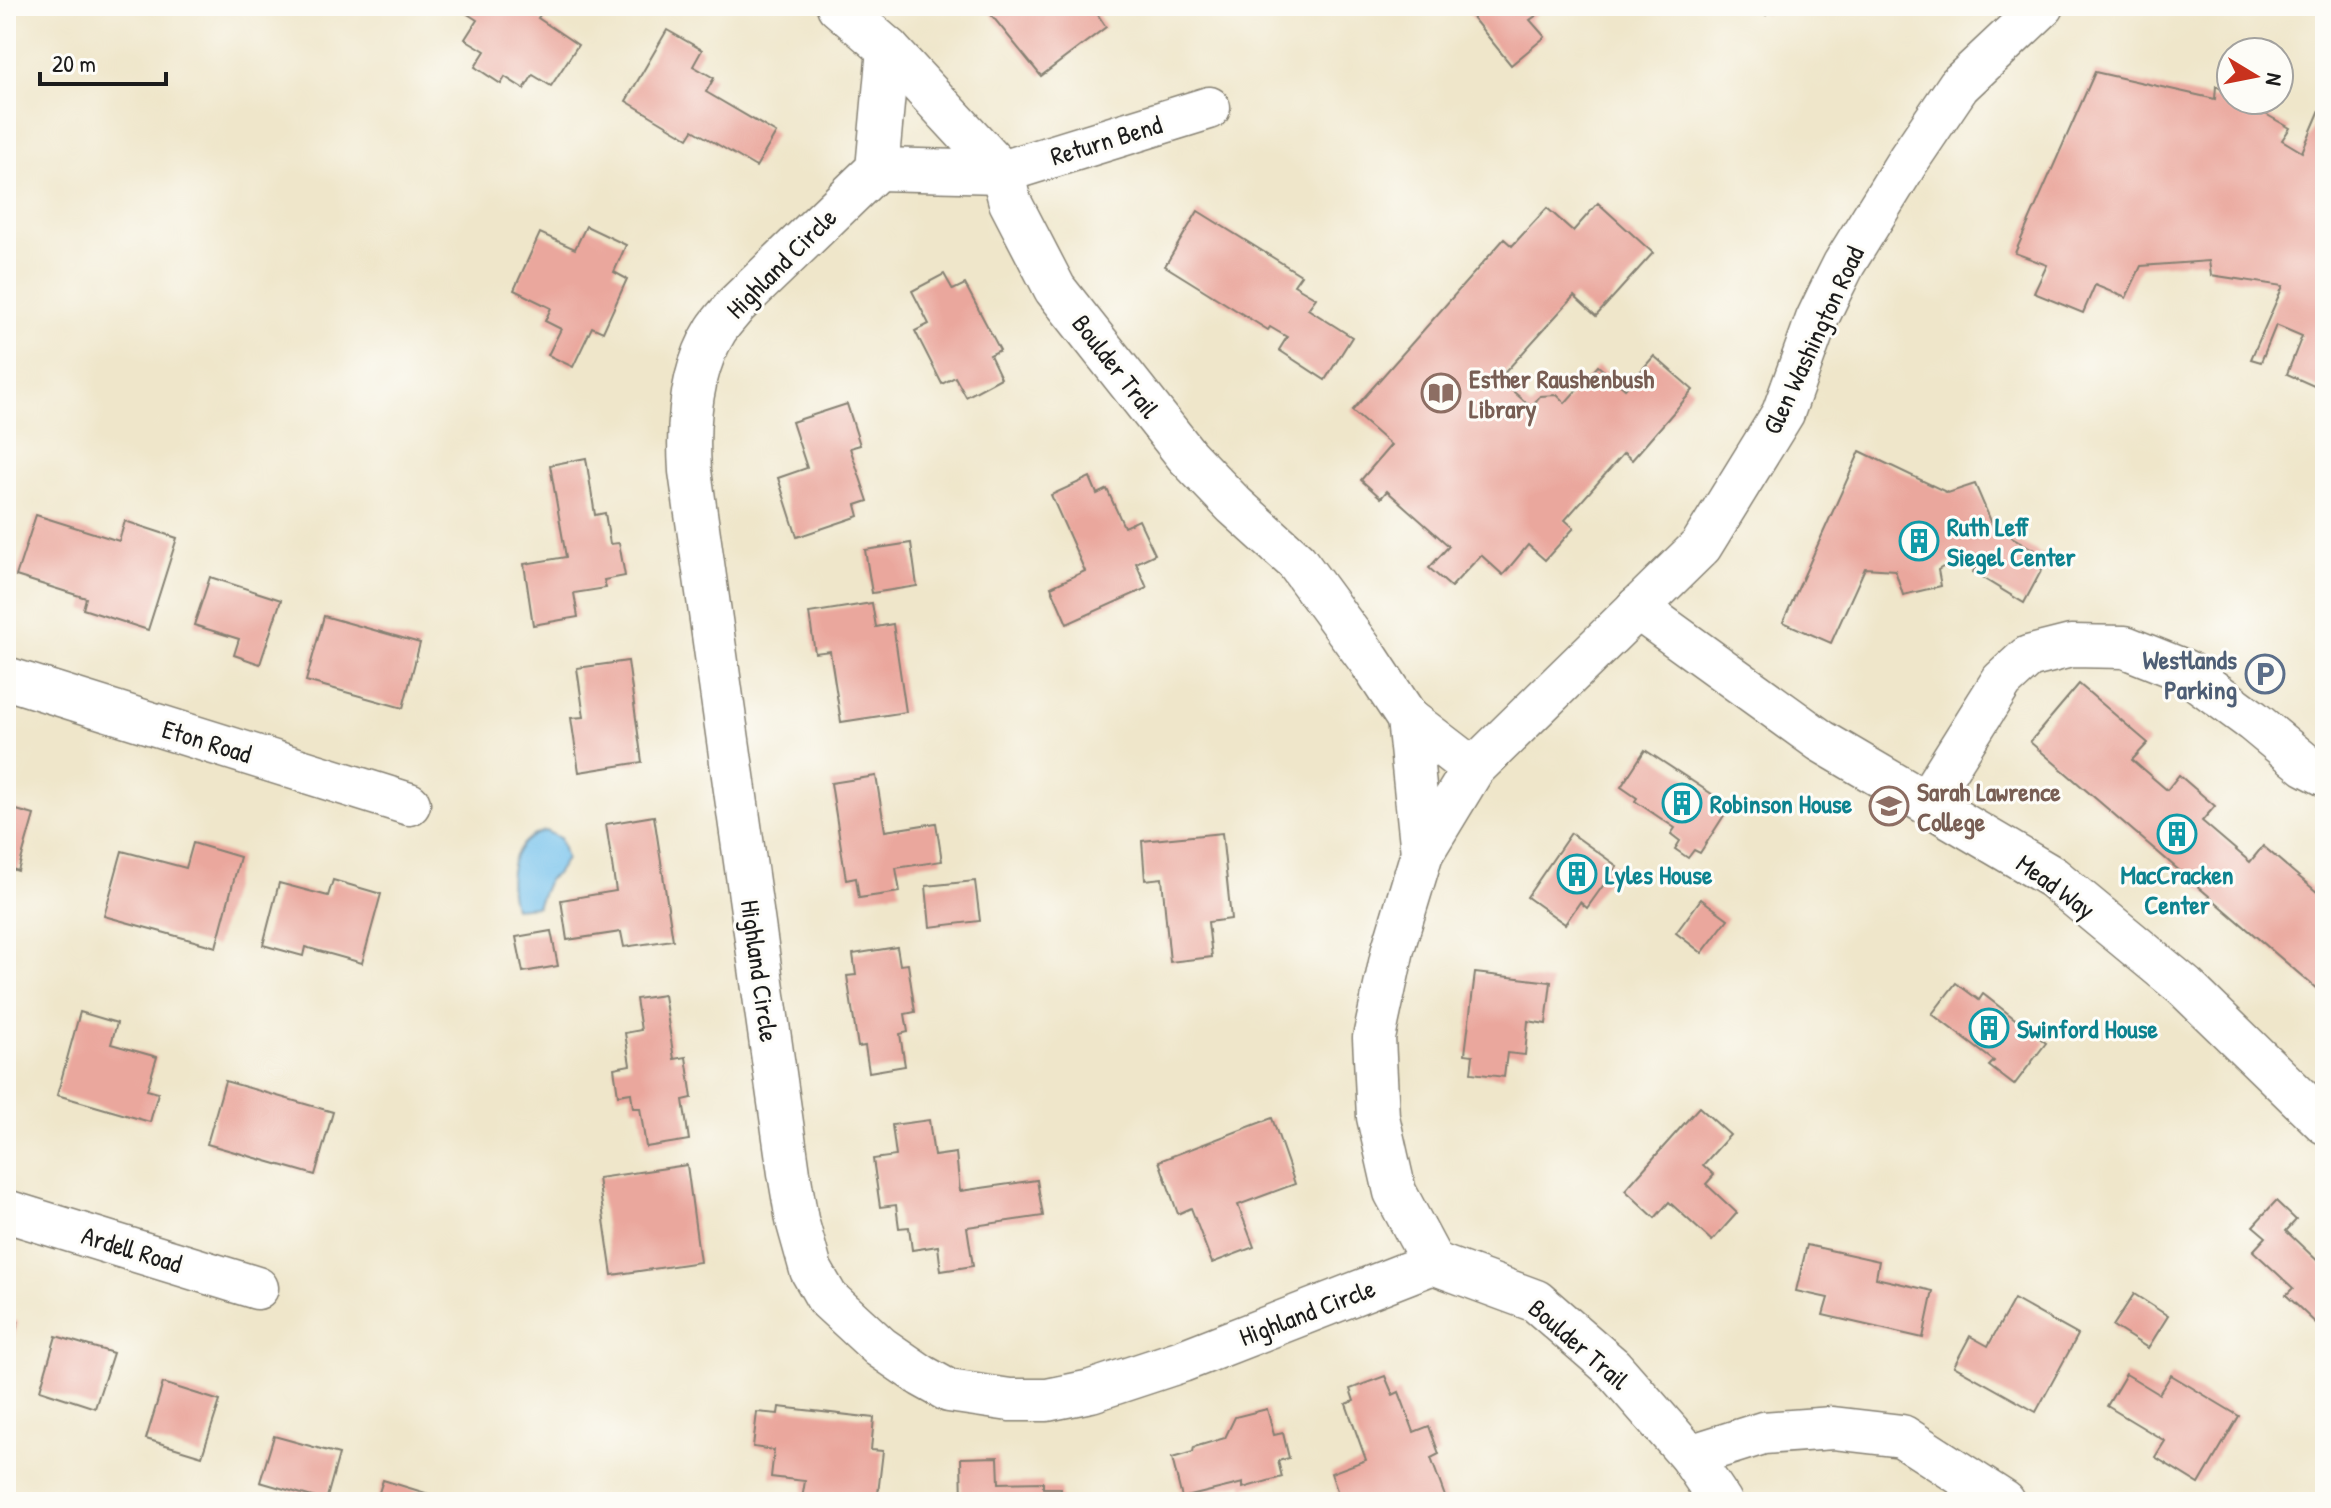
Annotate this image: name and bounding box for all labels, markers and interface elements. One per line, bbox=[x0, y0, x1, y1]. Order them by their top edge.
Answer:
scale bar bbox=[40, 36, 166, 86]
north arrow bbox=[2215, 36, 2295, 116]
text: 20 m bbox=[52, 47, 96, 79]
text: N bbox=[2259, 71, 2290, 88]
street label: Return Bend bbox=[1046, 107, 1166, 173]
street label: Highland Circle bbox=[718, 200, 844, 326]
street label: Glen Washington Road bbox=[1754, 240, 1872, 440]
street label: Boulder Trail bbox=[1064, 307, 1168, 425]
place label: Esther Raushenbush Library bbox=[1469, 361, 1654, 427]
library icon: Esther Raushenbush Library bbox=[1420, 372, 1462, 414]
place label: Ruth Leff Siegel Center bbox=[1947, 509, 2077, 575]
building icon: Ruth Leff Siegel Center bbox=[1898, 520, 1940, 562]
place label: Westlands Parking bbox=[2143, 642, 2237, 708]
parking icon: Westlands Parking bbox=[2244, 653, 2286, 695]
street label: Eton Road bbox=[158, 711, 256, 771]
place label: Sarah Lawrence College bbox=[1917, 774, 2061, 840]
building icon: Robinson House bbox=[1661, 782, 1703, 824]
school or university icon: Sarah Lawrence College bbox=[1868, 785, 1910, 827]
place label: Robinson House bbox=[1710, 786, 1853, 821]
building icon: MacCracken Center bbox=[2156, 813, 2198, 855]
street label: Mead Way bbox=[2010, 846, 2102, 926]
building icon: Lyles House bbox=[1556, 853, 1598, 895]
place label: Lyles House bbox=[1605, 857, 1713, 893]
place label: MacCracken Center bbox=[2120, 857, 2234, 922]
street label: Highland Circle bbox=[733, 898, 787, 1044]
building icon: Swinford House bbox=[1968, 1007, 2010, 1049]
place label: Swinford House bbox=[2017, 1011, 2159, 1046]
street label: Ardell Road bbox=[78, 1217, 186, 1281]
street label: Highland Circle bbox=[1234, 1270, 1380, 1354]
street label: Boulder Trail bbox=[1521, 1291, 1637, 1397]

